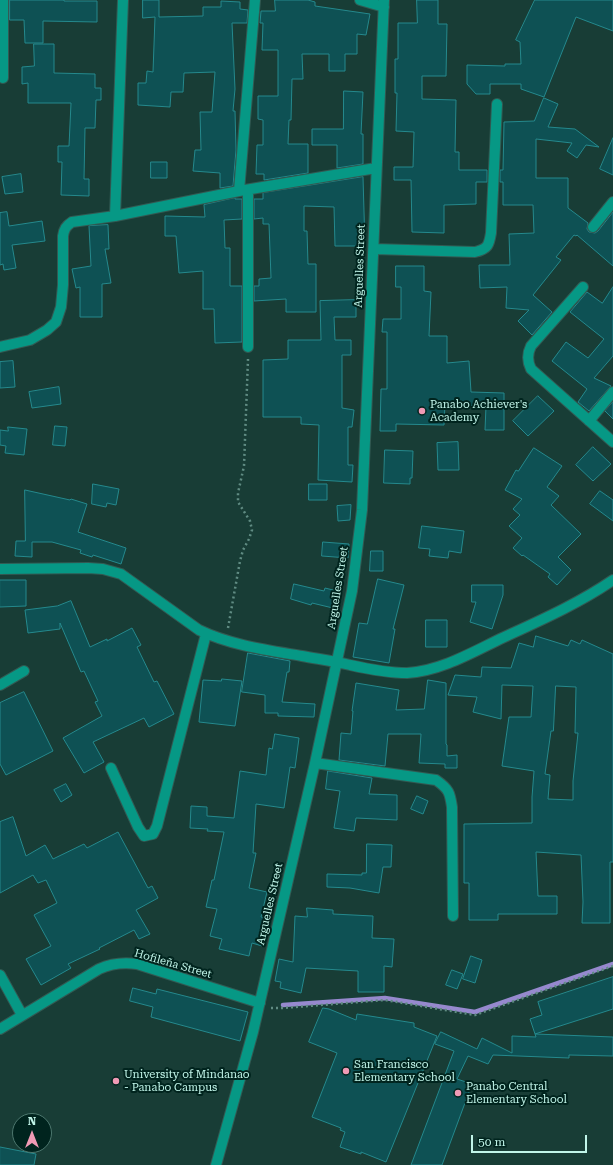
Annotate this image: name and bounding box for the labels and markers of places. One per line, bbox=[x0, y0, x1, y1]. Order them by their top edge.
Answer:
place label: Panabo Achiever's Academy bbox=[430, 398, 527, 424]
marker: Panabo Achiever's Academy bbox=[417, 406, 427, 416]
place label: San Francisco Elementary School bbox=[354, 1058, 455, 1084]
marker: San Francisco Elementary School bbox=[341, 1066, 351, 1076]
place label: University of Mindanao - Panabo Campus bbox=[124, 1068, 250, 1094]
marker: University of Mindanao - Panabo Campus bbox=[111, 1076, 121, 1086]
place label: Panabo Central Elementary School bbox=[466, 1080, 567, 1106]
marker: Panabo Central Elementary School bbox=[453, 1088, 463, 1098]

